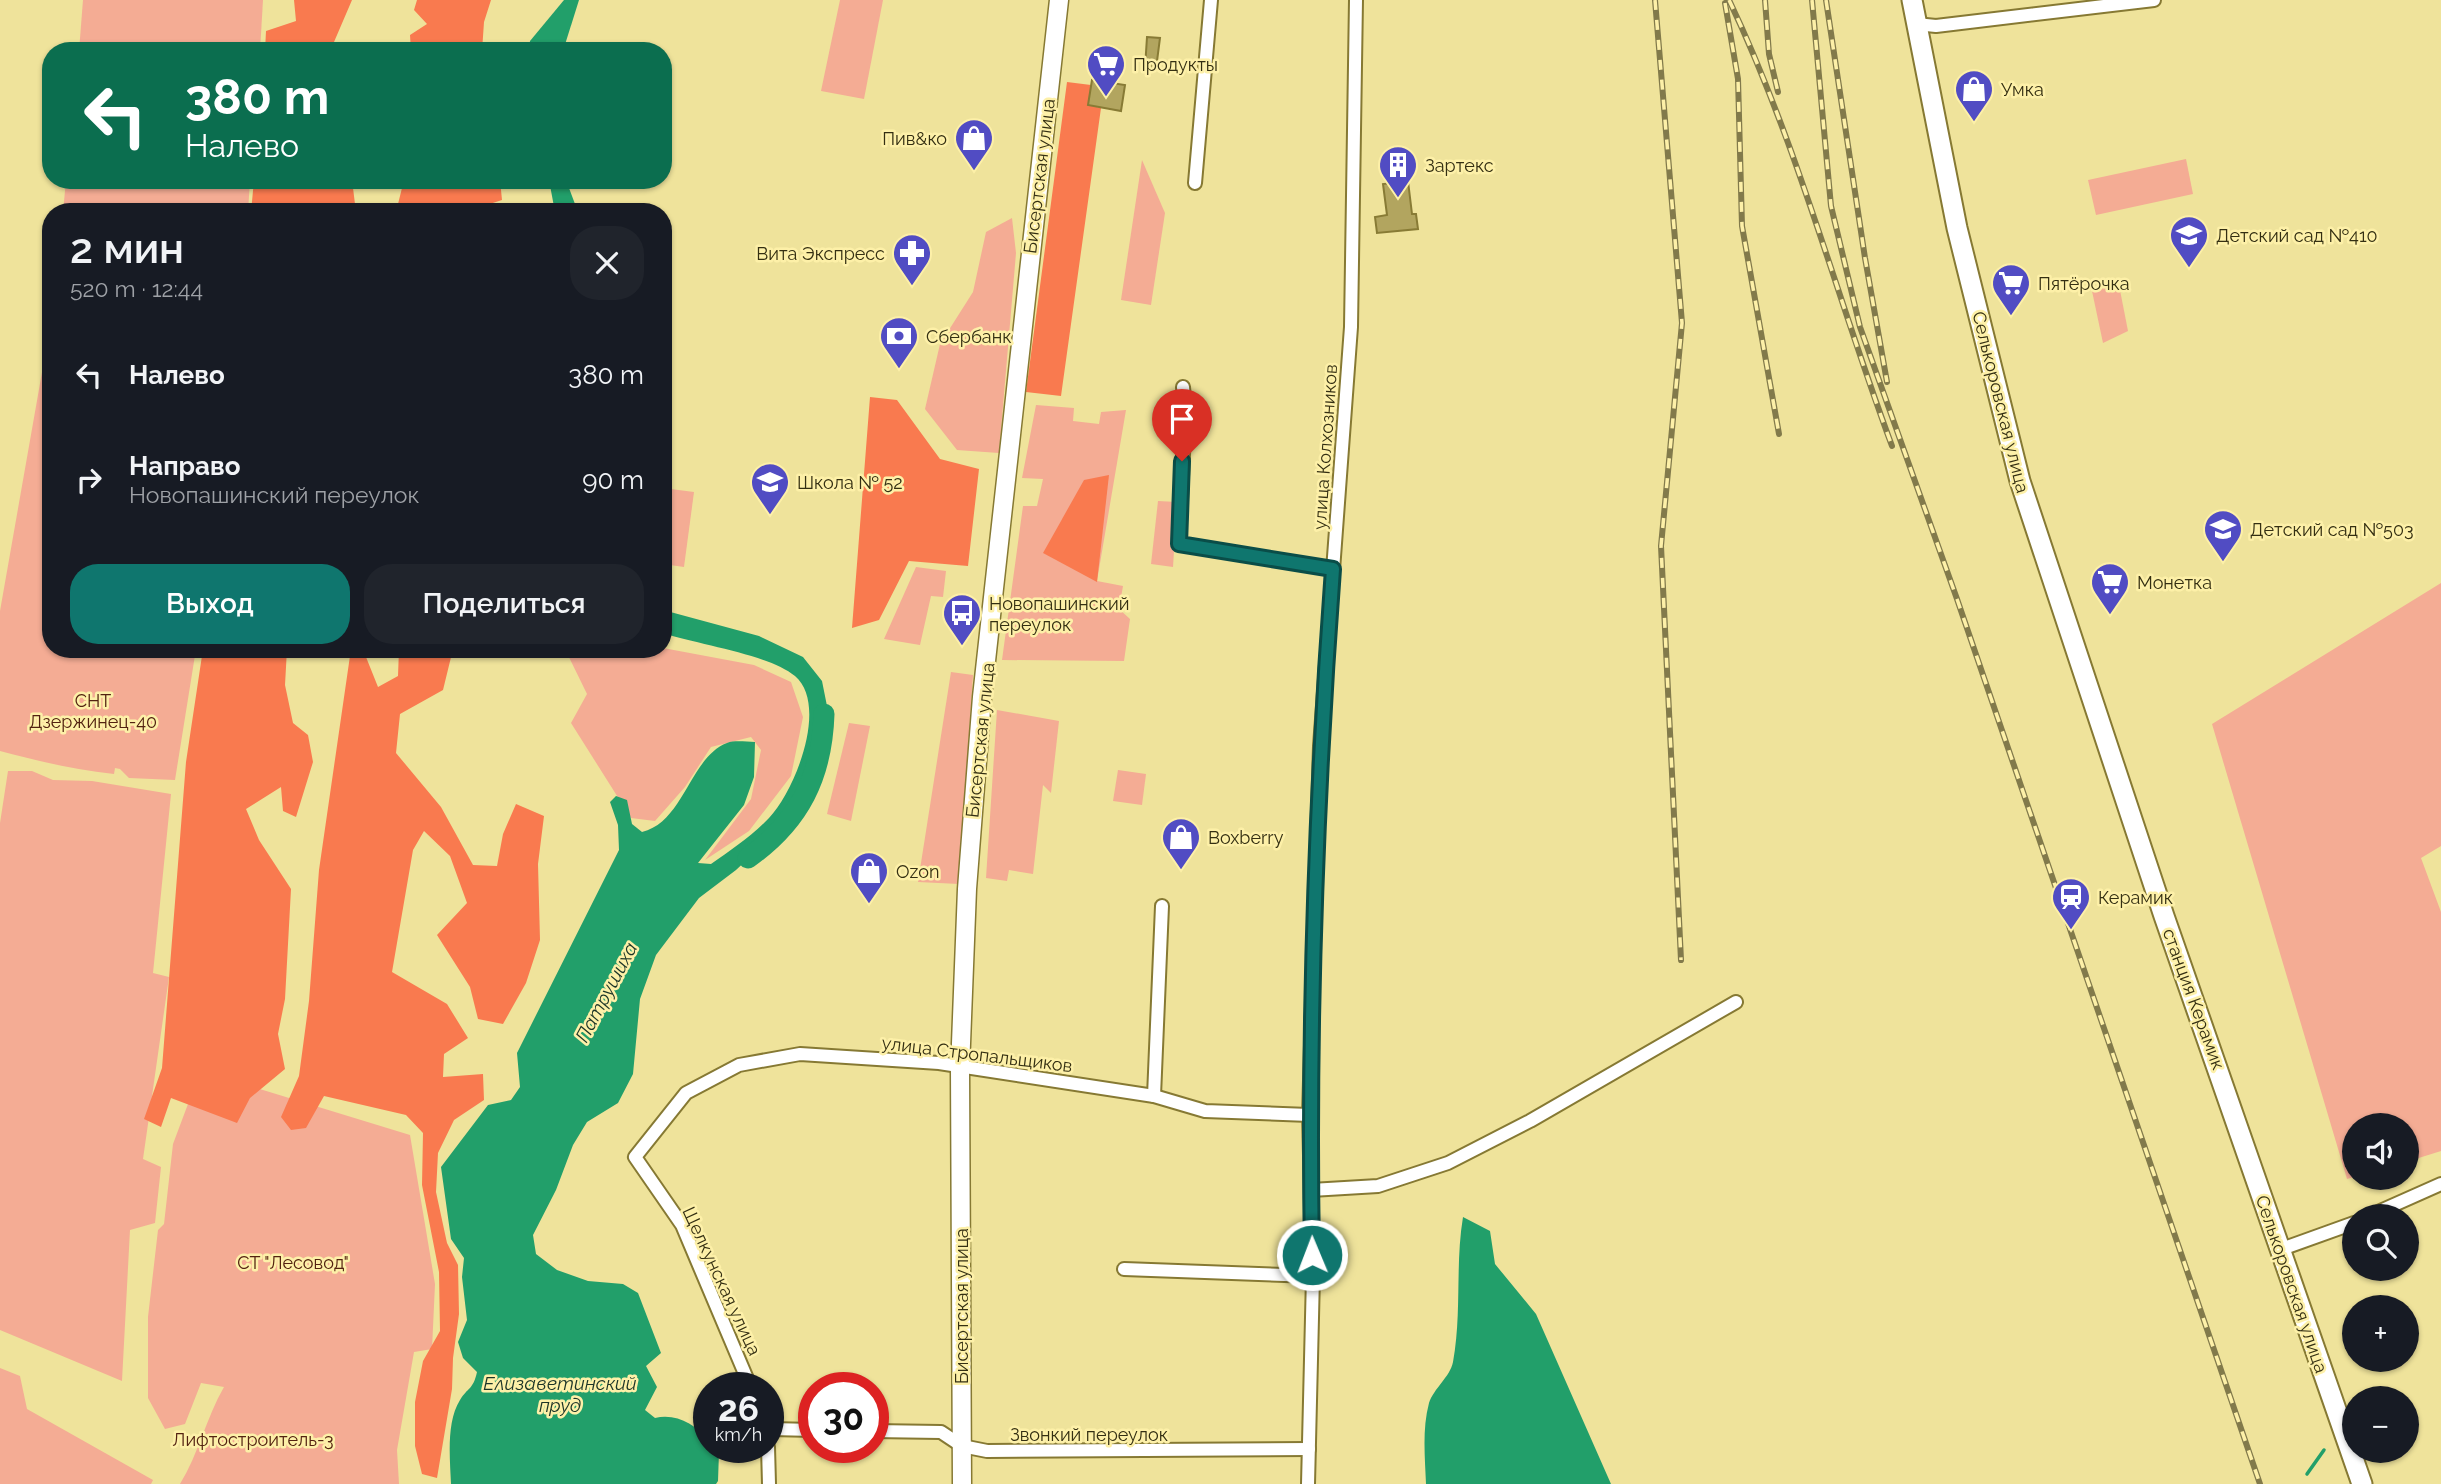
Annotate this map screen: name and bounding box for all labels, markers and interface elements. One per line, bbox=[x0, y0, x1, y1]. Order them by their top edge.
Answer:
supermarket icon: Продукты bbox=[1085, 43, 1127, 98]
place label: Продукты bbox=[1133, 54, 1218, 75]
text: 380 m bbox=[185, 68, 329, 125]
shop icon: Умка bbox=[1953, 68, 1995, 123]
icon: left bbox=[70, 70, 161, 161]
place label: Умка bbox=[2001, 79, 2044, 100]
street label: Бисертская улица bbox=[1019, 97, 1059, 255]
shop icon: Пив&ко bbox=[953, 117, 995, 172]
text: Налево bbox=[185, 127, 299, 164]
place label: Пив&ко bbox=[882, 128, 947, 149]
building icon: Зартекс bbox=[1377, 144, 1419, 199]
place label: Зартекс bbox=[1425, 155, 1494, 176]
school or university icon: Детский сад №410 bbox=[2168, 214, 2210, 269]
text: 2 мин bbox=[70, 224, 184, 273]
place label: Детский сад №410 bbox=[2216, 225, 2378, 246]
button: close bbox=[570, 226, 644, 300]
pharmacy icon: Вита Экспресс bbox=[891, 232, 933, 287]
place label: Вита Экспресс bbox=[756, 243, 885, 264]
supermarket icon: Пятёрочка bbox=[1990, 262, 2032, 317]
place label: Пятёрочка bbox=[2038, 273, 2130, 294]
text: 520 m · 12:44 bbox=[70, 275, 203, 302]
street label: Селькоровская улица bbox=[1968, 309, 2034, 495]
bank icon: Сбербанк bbox=[878, 315, 920, 370]
place label: Сбербанк bbox=[926, 326, 1012, 347]
icon: left bbox=[70, 356, 108, 394]
text: Налево bbox=[129, 360, 225, 390]
text: 380 m bbox=[568, 360, 644, 390]
street label: улица Колхозников bbox=[1309, 364, 1341, 530]
pin bbox=[1152, 389, 1212, 461]
icon: arrive bbox=[1163, 400, 1201, 438]
text: Направо bbox=[129, 451, 240, 481]
icon: right bbox=[70, 461, 108, 499]
school or university icon: Школа № 52 bbox=[749, 461, 791, 516]
text: 90 m bbox=[582, 465, 644, 495]
place label: Школа № 52 bbox=[797, 472, 903, 493]
text: Новопашинский переулок bbox=[129, 481, 419, 508]
school or university icon: Детский сад №503 bbox=[2202, 508, 2244, 563]
place label: Детский сад №503 bbox=[2250, 519, 2414, 540]
supermarket icon: Монетка bbox=[2089, 561, 2131, 616]
button: Выход bbox=[70, 564, 350, 644]
button: Поделиться bbox=[364, 564, 644, 644]
place label: Монетка bbox=[2137, 572, 2212, 593]
bus stop icon: Новопашинский переулок bbox=[941, 592, 983, 647]
place label: Новопашинский переулок bbox=[989, 593, 1129, 635]
street label: Бисертская улица bbox=[961, 661, 999, 819]
park label: СНТ Дзержинец-40 bbox=[29, 690, 157, 732]
shop icon: Boxberry bbox=[1160, 816, 1202, 871]
place label: Boxberry bbox=[1208, 827, 1284, 848]
shop icon: Ozon bbox=[848, 850, 890, 905]
place label: Ozon bbox=[896, 861, 939, 882]
station icon: Керамик bbox=[2050, 876, 2092, 931]
place label: Керамик bbox=[2098, 887, 2173, 908]
street label: станция Керамик bbox=[2159, 926, 2229, 1072]
water label: Патрушиха bbox=[571, 938, 641, 1046]
street label: улица Стропальщиков bbox=[880, 1032, 1074, 1076]
map controls bbox=[2342, 1113, 2419, 1463]
button: sound bbox=[2342, 1113, 2419, 1190]
street label: Селькоровская улица bbox=[2252, 1192, 2332, 1376]
street label: Щелкунская улица bbox=[678, 1203, 766, 1359]
button: search bbox=[2342, 1204, 2419, 1281]
position arrow bbox=[1275, 1218, 1349, 1292]
street label: Бисертская улица bbox=[951, 1228, 972, 1384]
park label: СТ "Лесовод" bbox=[237, 1252, 349, 1273]
button: + bbox=[2342, 1295, 2419, 1372]
water label: Елизаветинский пруд bbox=[483, 1372, 637, 1416]
speed limit sign: 30 bbox=[798, 1372, 889, 1463]
button: − bbox=[2342, 1386, 2419, 1463]
text: 26 bbox=[718, 1388, 759, 1429]
text: km/h bbox=[715, 1424, 762, 1445]
street label: Звонкий переулок bbox=[1010, 1424, 1168, 1445]
park label: Лифтостроитель-3 bbox=[172, 1429, 334, 1450]

